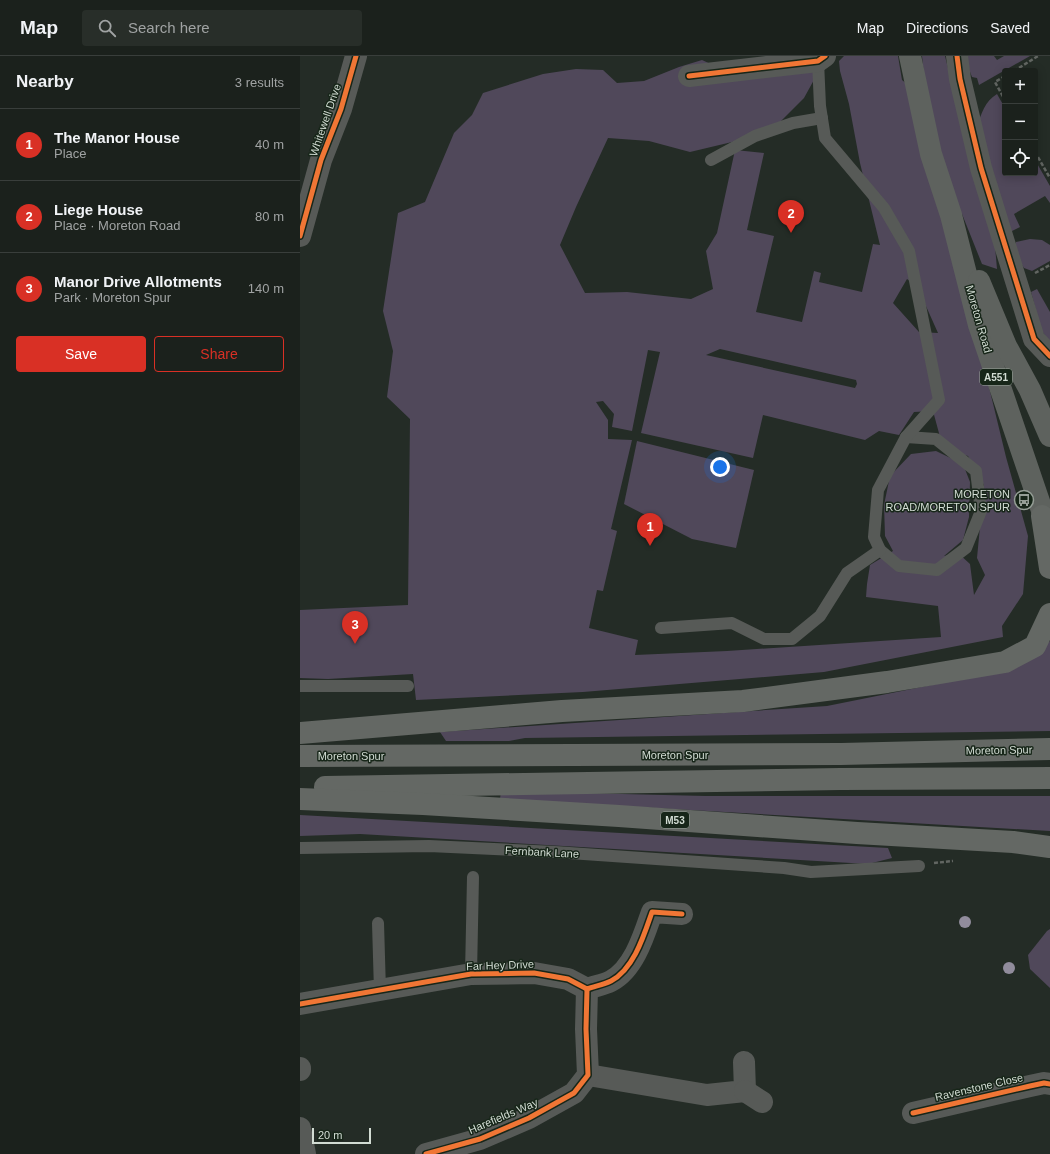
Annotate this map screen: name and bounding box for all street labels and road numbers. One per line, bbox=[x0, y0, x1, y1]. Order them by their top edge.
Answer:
street label: Whitewell Drive bbox=[307, 82, 343, 158]
street label: Moreton Road bbox=[964, 284, 994, 354]
road number: A551 bbox=[980, 369, 1012, 385]
street label: Moreton Spur bbox=[966, 743, 1033, 757]
street label: Moreton Spur bbox=[642, 749, 709, 761]
street label: Moreton Spur bbox=[318, 750, 385, 762]
road number: M53 bbox=[661, 812, 689, 828]
street label: Fernbank Lane bbox=[505, 844, 579, 860]
street label: Far Hey Drive bbox=[466, 958, 534, 972]
street label: Ravenstone Close bbox=[934, 1071, 1024, 1103]
street label: Harefields Way bbox=[467, 1096, 540, 1136]

